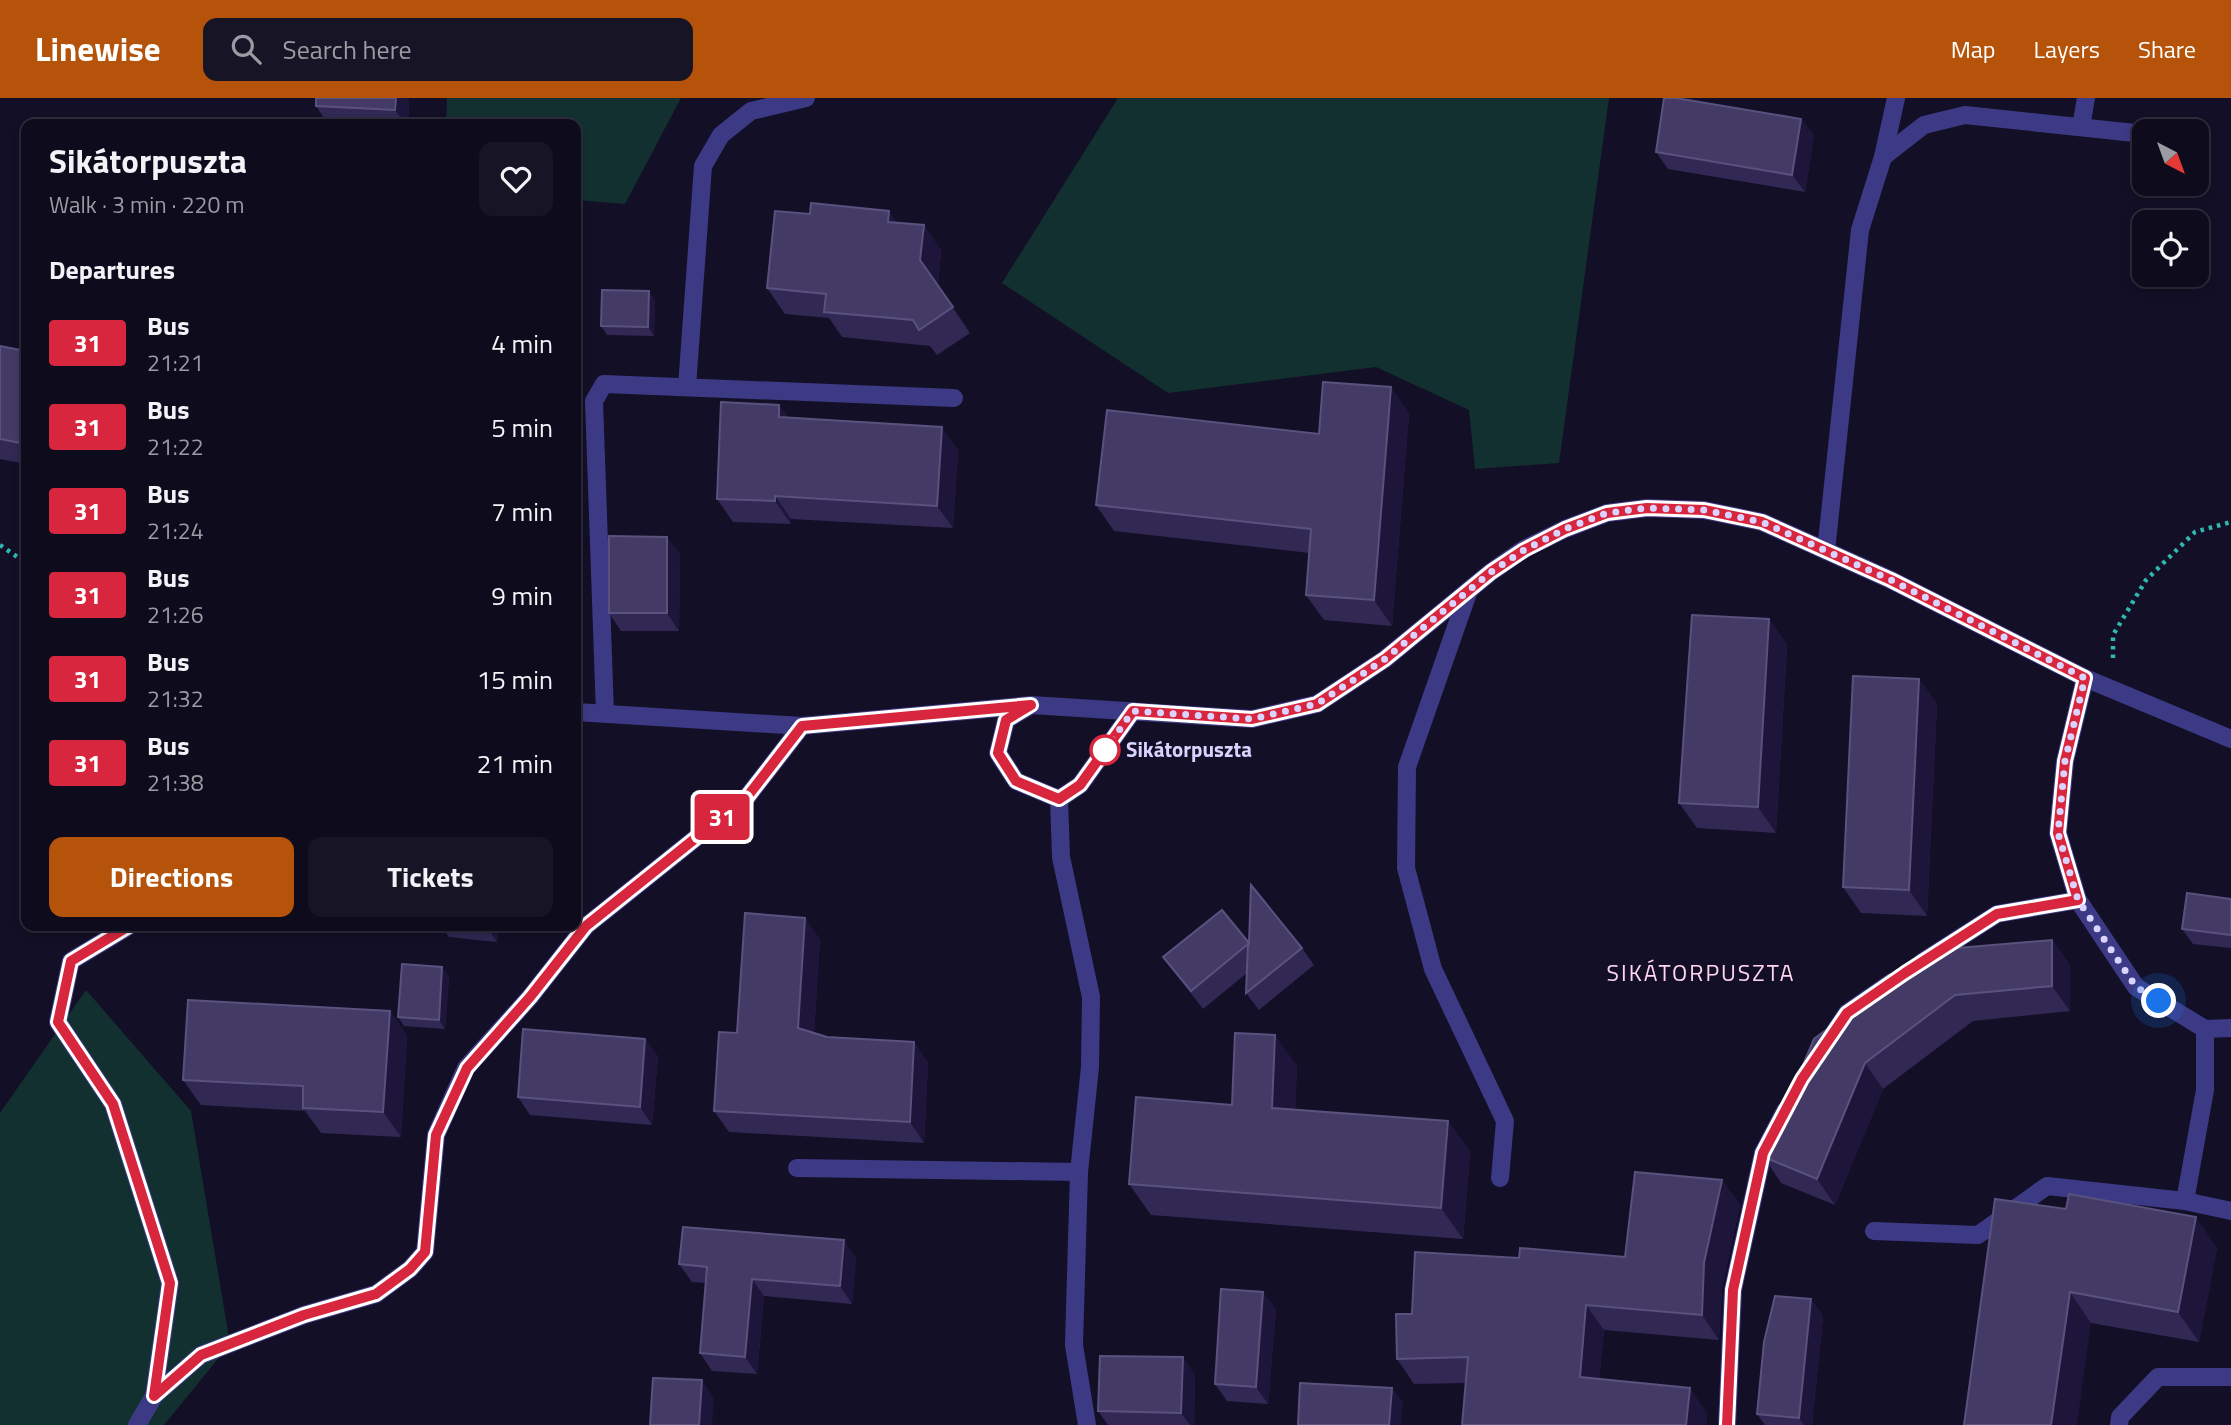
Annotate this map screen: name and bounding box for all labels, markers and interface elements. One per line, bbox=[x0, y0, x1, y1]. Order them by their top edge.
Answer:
search box bbox=[203, 18, 693, 81]
text: Linewise bbox=[35, 24, 161, 74]
icon: search bbox=[227, 30, 265, 68]
text: Search here bbox=[283, 30, 412, 69]
text: Map bbox=[1951, 31, 1996, 67]
text: Layers bbox=[2034, 31, 2100, 67]
text: Share bbox=[2138, 31, 2196, 67]
north arrow bbox=[2132, 119, 2208, 196]
map controls bbox=[2132, 119, 2209, 287]
text: Sikátorpuszta bbox=[49, 136, 247, 186]
button: heart bbox=[479, 142, 553, 216]
text: Walk · 3 min · 220 m bbox=[49, 187, 245, 222]
button: locate bbox=[2132, 210, 2209, 287]
text: Departures bbox=[49, 250, 175, 289]
text: Bus bbox=[147, 306, 189, 345]
text: 4 min bbox=[491, 324, 553, 363]
text: 31 bbox=[74, 325, 101, 361]
text: 21:21 bbox=[147, 345, 204, 380]
text: Bus bbox=[147, 390, 189, 429]
text: 5 min bbox=[491, 408, 553, 447]
text: 31 bbox=[74, 409, 101, 445]
text: 21:22 bbox=[147, 429, 204, 464]
text: Bus bbox=[147, 474, 189, 513]
text: 7 min bbox=[491, 492, 553, 531]
text: 31 bbox=[74, 493, 101, 529]
text: 21:24 bbox=[147, 513, 204, 548]
text: Bus bbox=[147, 558, 189, 597]
text: 9 min bbox=[491, 576, 553, 615]
text: 31 bbox=[74, 577, 101, 613]
text: 21:26 bbox=[147, 597, 204, 632]
text: Bus bbox=[147, 642, 189, 681]
text: 15 min bbox=[477, 660, 553, 699]
text: 31 bbox=[74, 661, 101, 697]
text: 21:32 bbox=[147, 681, 204, 716]
text: Bus bbox=[147, 726, 189, 765]
place label: Sikátorpuszta bbox=[1126, 733, 1252, 765]
marker: Sikátorpuszta bbox=[1090, 735, 1120, 765]
text: 21 min bbox=[477, 744, 553, 783]
text: 31 bbox=[74, 745, 101, 781]
text: 21:38 bbox=[147, 765, 204, 800]
line badge: 31 bbox=[690, 794, 754, 840]
text: 31 bbox=[709, 799, 735, 835]
button: Directions bbox=[49, 837, 294, 917]
button: Tickets bbox=[308, 837, 553, 917]
district label: SIKÁTORPUSZTA bbox=[1607, 955, 1795, 990]
your location bbox=[2141, 983, 2176, 1018]

